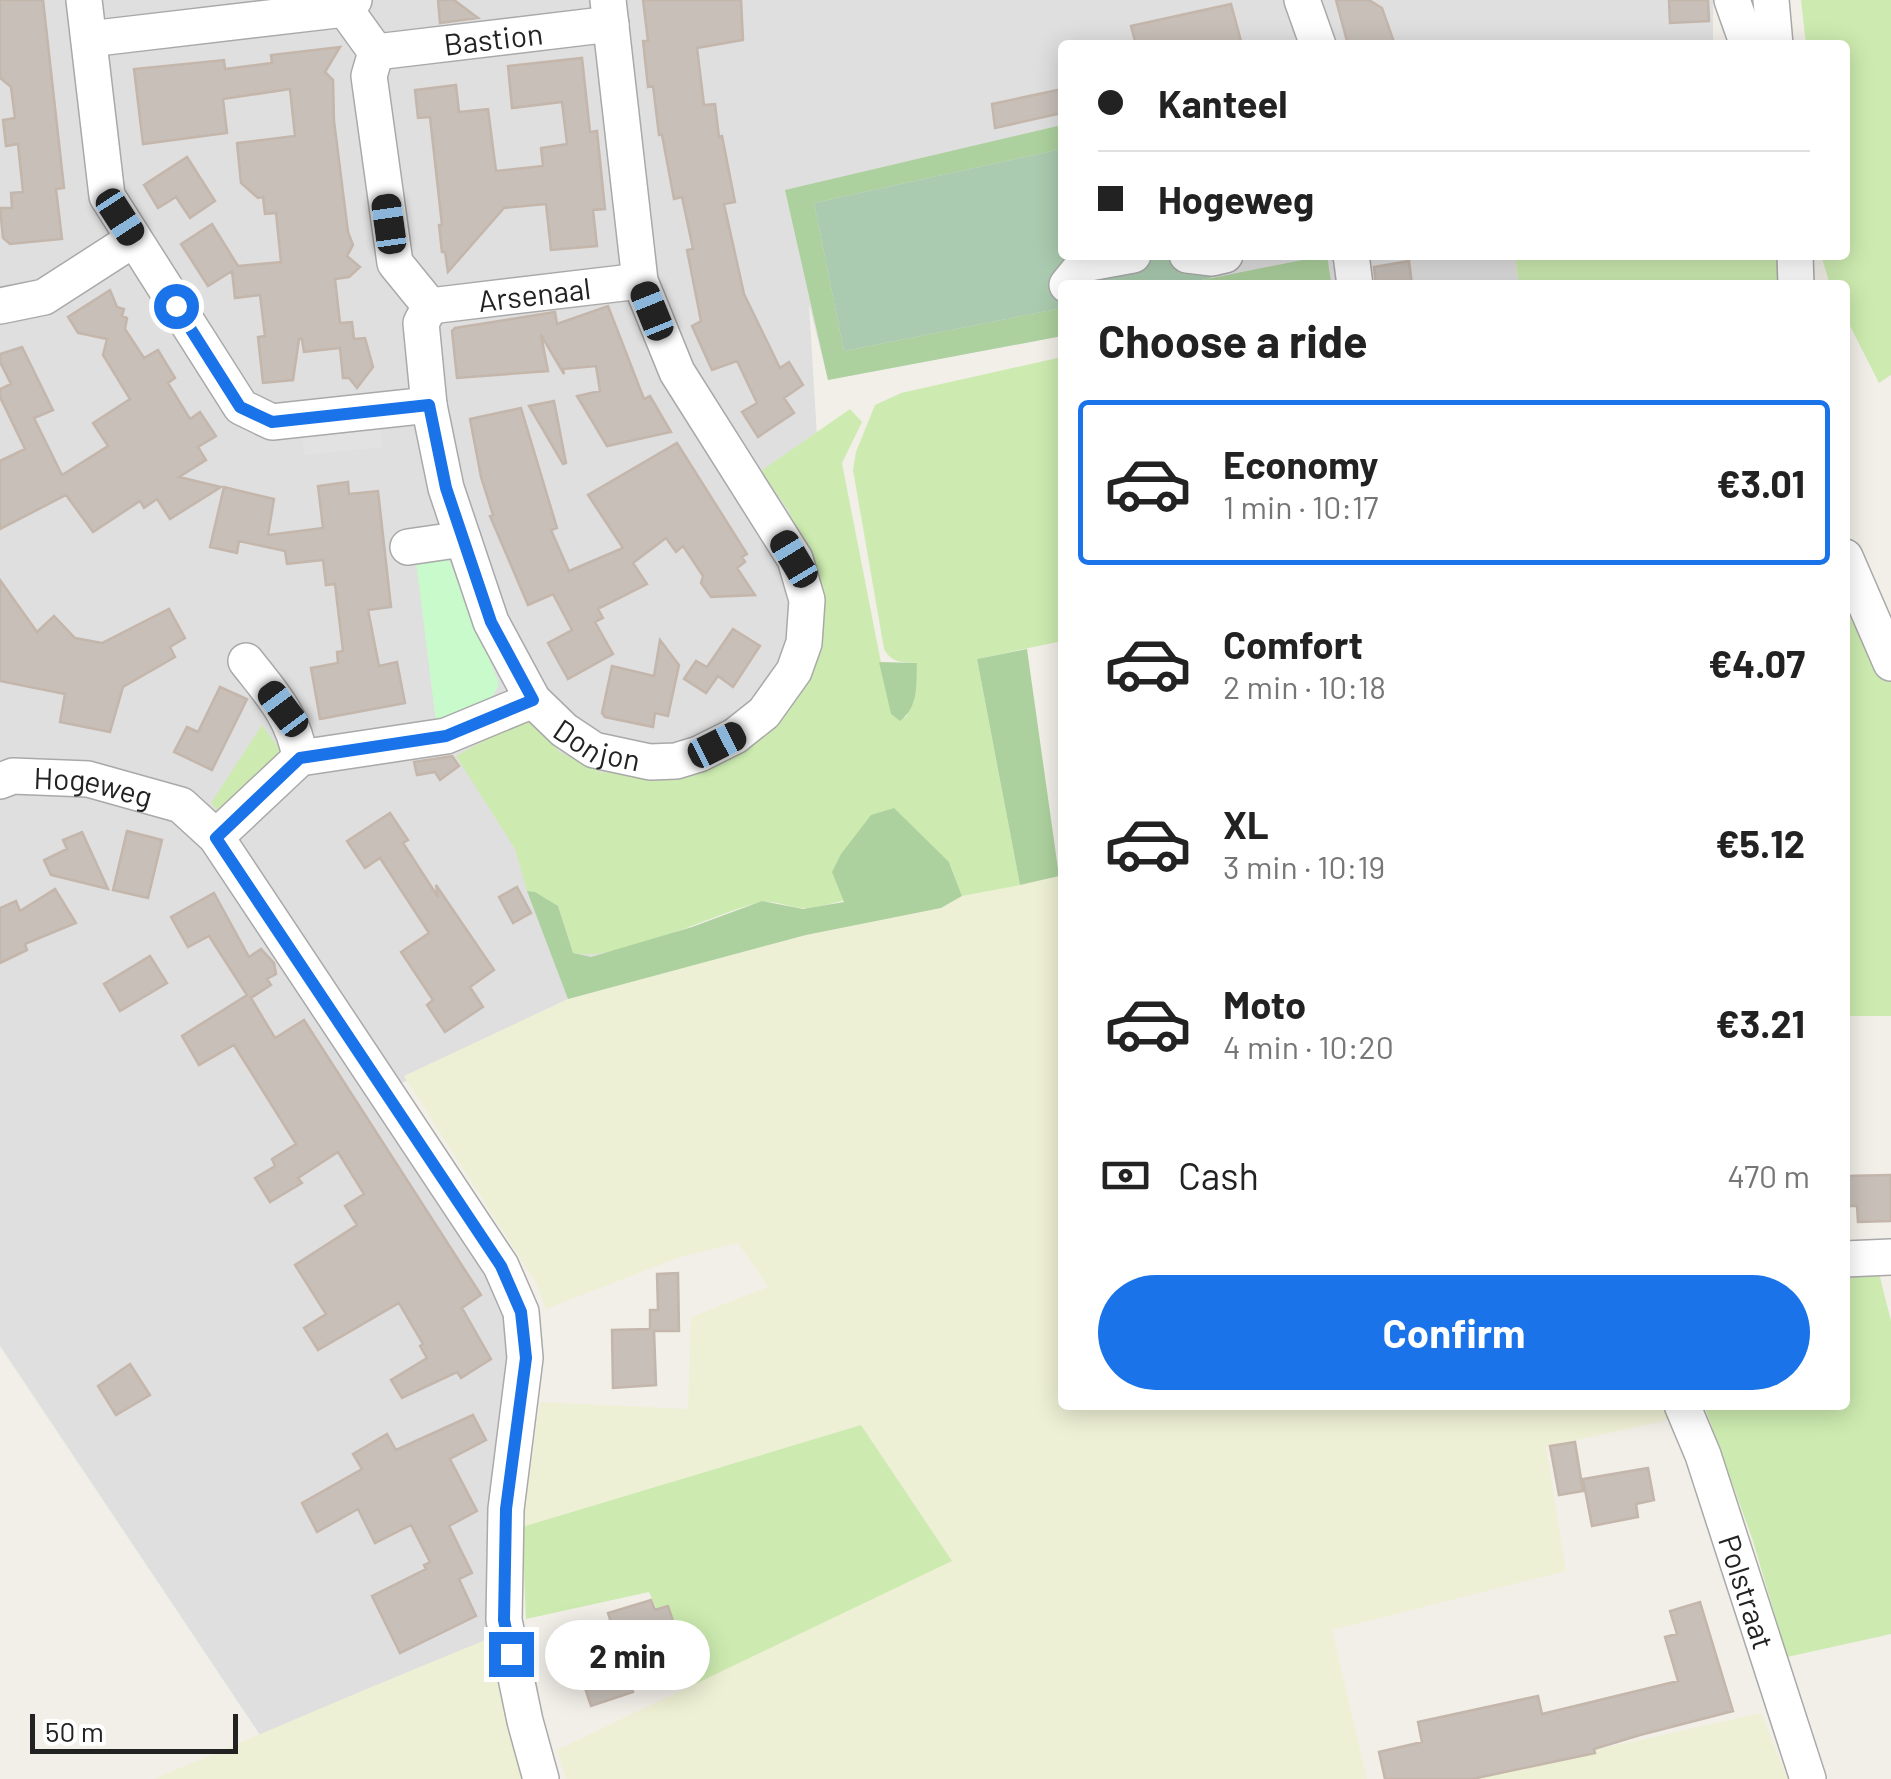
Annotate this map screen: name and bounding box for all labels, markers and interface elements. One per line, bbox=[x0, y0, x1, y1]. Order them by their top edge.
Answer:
street label: Bastion bbox=[442, 14, 545, 62]
text: Kanteel bbox=[1158, 80, 1288, 126]
text: Hogeweg bbox=[1158, 176, 1314, 222]
car bbox=[91, 184, 149, 250]
car bbox=[370, 192, 408, 256]
street label: Arsenaal bbox=[476, 269, 593, 318]
car bbox=[627, 278, 677, 344]
route start bbox=[154, 284, 199, 329]
text: Choose a ride bbox=[1098, 313, 1368, 367]
icon: car bbox=[1103, 438, 1193, 528]
text: Economy bbox=[1223, 441, 1378, 487]
text: €3.01 bbox=[1716, 460, 1805, 506]
text: 1 min · 10:17 bbox=[1223, 487, 1378, 525]
car bbox=[766, 526, 822, 592]
icon: car bbox=[1103, 618, 1193, 708]
text: Comfort bbox=[1223, 621, 1363, 667]
text: €4.07 bbox=[1708, 640, 1805, 686]
text: 2 min · 10:18 bbox=[1223, 667, 1386, 705]
car bbox=[253, 676, 313, 742]
street label: Donjon bbox=[547, 711, 644, 777]
car bbox=[683, 718, 751, 772]
street label: Hogeweg bbox=[33, 759, 157, 814]
icon: car bbox=[1103, 798, 1193, 888]
text: XL bbox=[1223, 801, 1269, 847]
text: €5.12 bbox=[1715, 820, 1805, 866]
text: 3 min · 10:19 bbox=[1223, 847, 1385, 885]
icon: car bbox=[1103, 978, 1193, 1068]
text: Moto bbox=[1223, 981, 1306, 1027]
text: €3.21 bbox=[1716, 1000, 1805, 1046]
text: 4 min · 10:20 bbox=[1223, 1027, 1394, 1065]
icon: cash bbox=[1098, 1148, 1153, 1203]
text: Cash bbox=[1178, 1152, 1259, 1198]
text: 470 m bbox=[1727, 1156, 1810, 1194]
button: Confirm bbox=[1098, 1275, 1810, 1390]
street label: Polstraat bbox=[1712, 1530, 1783, 1654]
callout: 2 min bbox=[546, 1619, 711, 1689]
route end bbox=[489, 1632, 534, 1677]
text: 2 min bbox=[589, 1636, 666, 1674]
scale bar bbox=[30, 1709, 238, 1754]
text: 50 m bbox=[45, 1714, 104, 1748]

